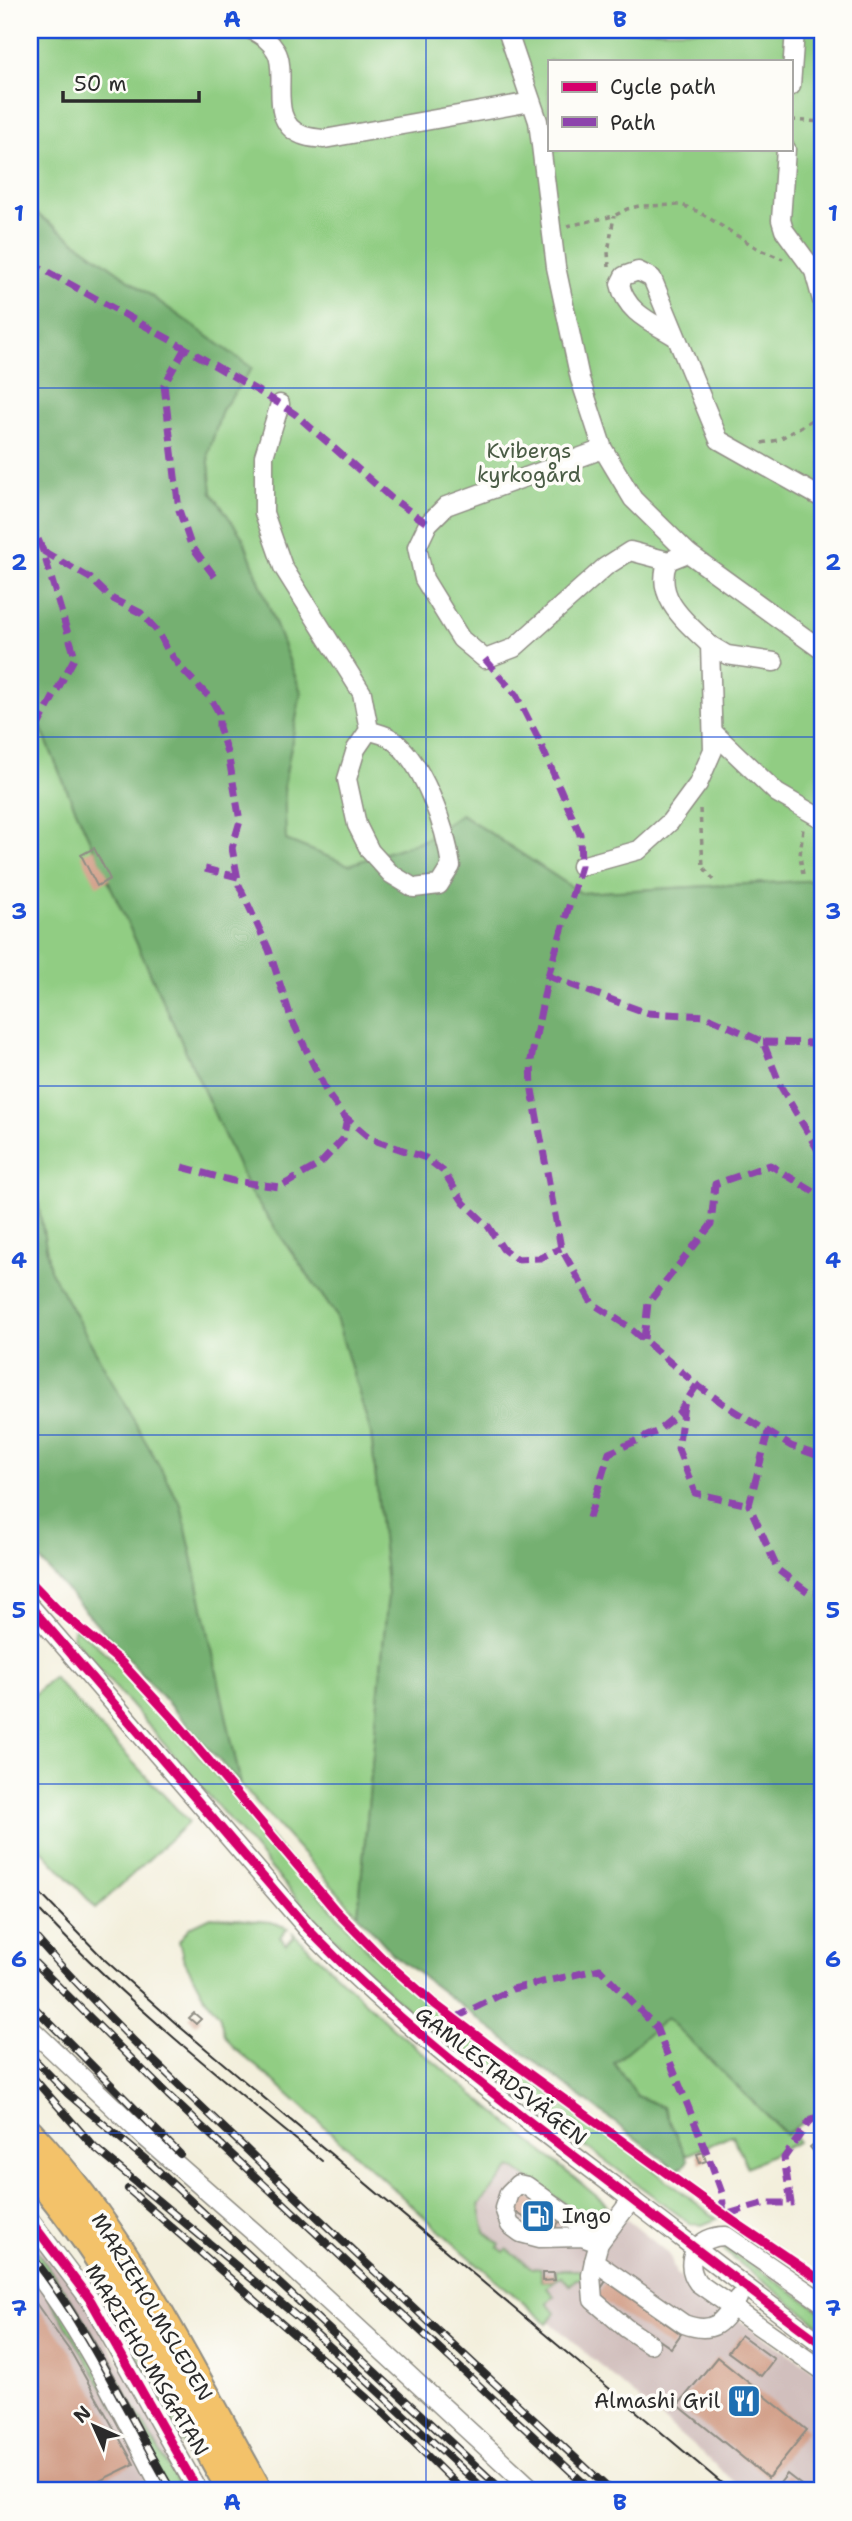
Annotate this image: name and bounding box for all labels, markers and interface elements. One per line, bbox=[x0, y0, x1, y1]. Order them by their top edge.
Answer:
text: A bbox=[223, 4, 241, 34]
text: B bbox=[613, 4, 627, 34]
scale bar bbox=[63, 60, 200, 104]
legend bbox=[548, 60, 792, 150]
text: 50 m bbox=[74, 70, 127, 98]
text: Cycle path bbox=[610, 73, 716, 101]
text: Path bbox=[610, 109, 656, 137]
text: 1 bbox=[14, 198, 24, 228]
text: 1 bbox=[828, 198, 838, 228]
park label: Kvibergs kyrkogård bbox=[477, 437, 581, 489]
text: 2 bbox=[11, 547, 27, 577]
text: 2 bbox=[825, 547, 841, 577]
text: 3 bbox=[11, 896, 27, 926]
text: 3 bbox=[825, 896, 841, 926]
text: 4 bbox=[11, 1245, 27, 1275]
text: 4 bbox=[825, 1245, 841, 1275]
text: 5 bbox=[12, 1595, 26, 1625]
text: 5 bbox=[826, 1595, 840, 1625]
text: 6 bbox=[11, 1944, 27, 1974]
text: 6 bbox=[825, 1944, 841, 1974]
street label: GAMLESTADSVÄGEN bbox=[409, 2000, 593, 2152]
fuel station icon: Ingo bbox=[519, 2197, 557, 2235]
place label: Ingo bbox=[562, 2202, 611, 2230]
street label: MARIEHOLMSLEDEN bbox=[85, 2208, 219, 2406]
street label: MARIEHOLMSGATAN bbox=[80, 2260, 214, 2460]
text: 7 bbox=[11, 2293, 27, 2323]
text: 7 bbox=[825, 2293, 841, 2323]
restaurant icon: Almashi Gril bbox=[725, 2382, 763, 2420]
place label: Almashi Gril bbox=[594, 2387, 721, 2415]
north arrow bbox=[60, 2392, 130, 2462]
text: A bbox=[223, 2487, 241, 2517]
text: B bbox=[613, 2487, 627, 2517]

